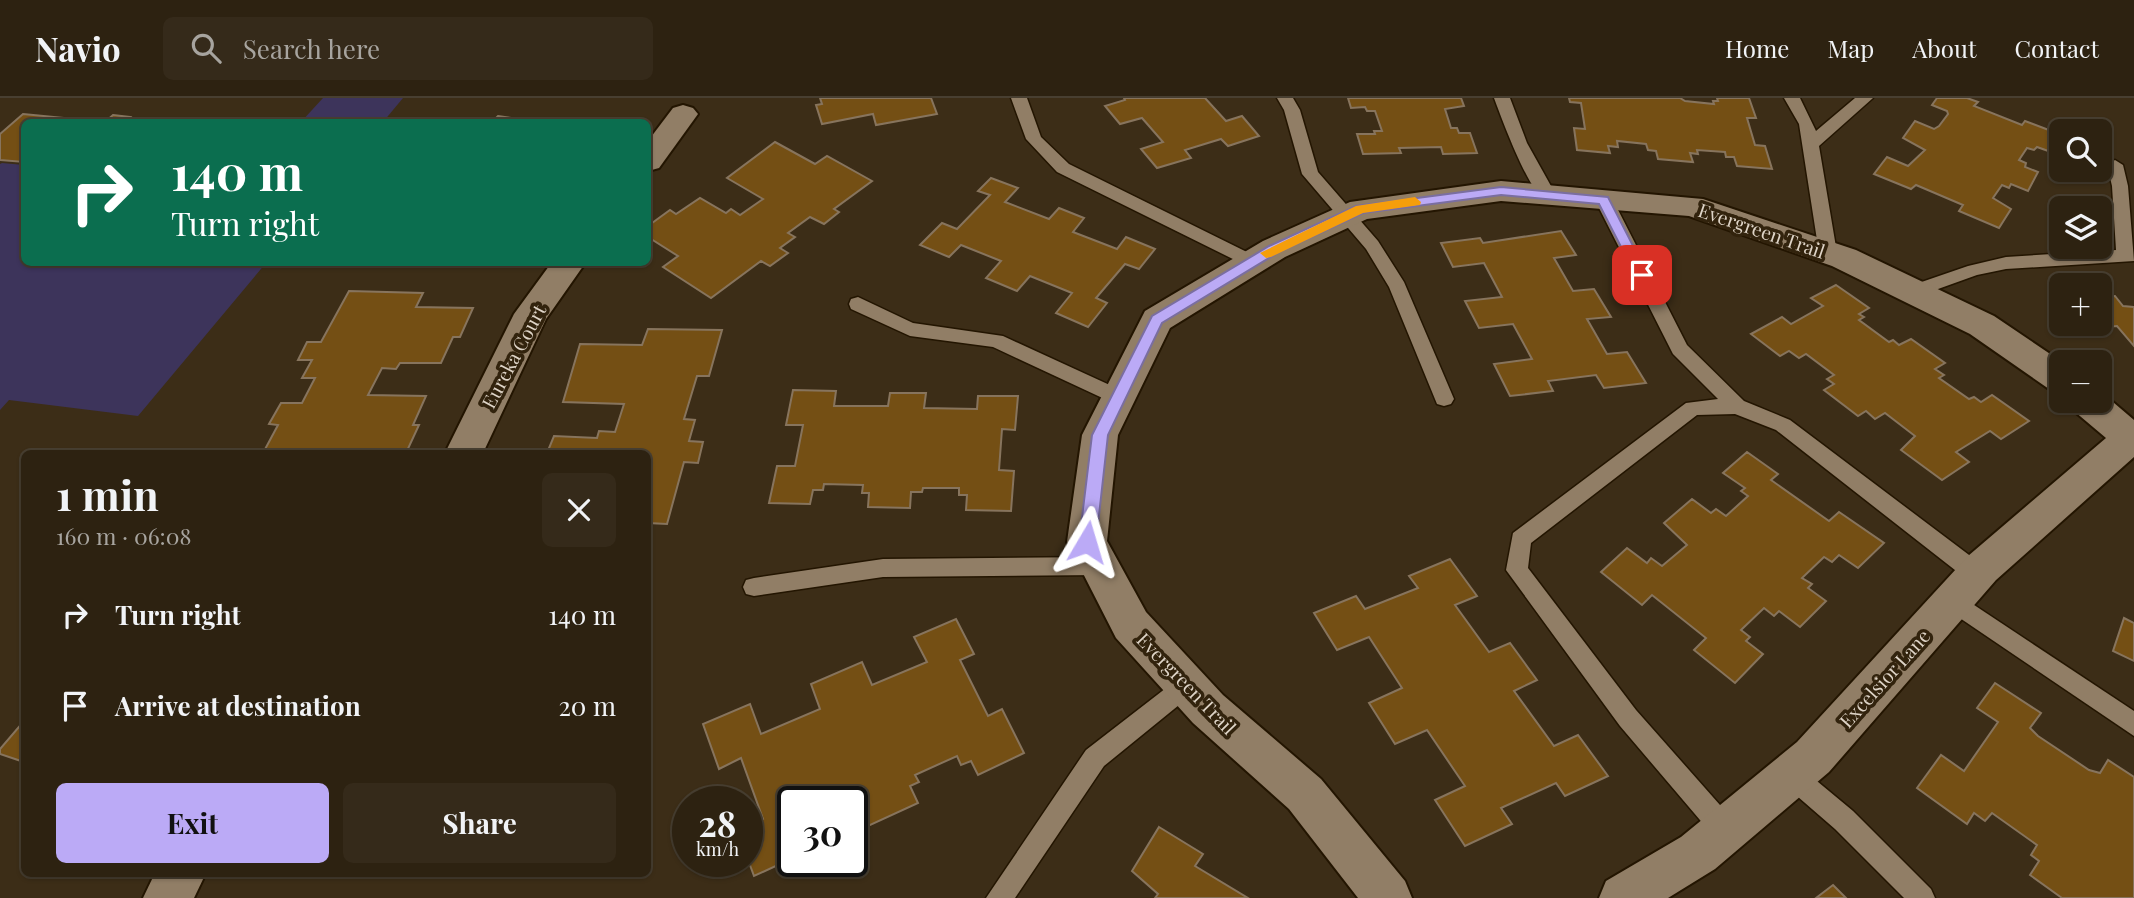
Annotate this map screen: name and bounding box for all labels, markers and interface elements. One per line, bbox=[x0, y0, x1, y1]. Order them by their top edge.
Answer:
search box bbox=[163, 17, 653, 80]
text: Navio bbox=[35, 26, 121, 70]
icon: search bbox=[187, 29, 225, 67]
text: Search here bbox=[243, 31, 380, 66]
text: Home bbox=[1725, 32, 1789, 64]
text: Map bbox=[1827, 32, 1874, 64]
text: About bbox=[1912, 32, 1976, 64]
text: Contact bbox=[2014, 32, 2099, 64]
map controls bbox=[2049, 119, 2112, 413]
button: search bbox=[2049, 119, 2112, 182]
text: 140 m bbox=[171, 138, 303, 203]
icon: right bbox=[56, 147, 147, 238]
street label: Evergreen Trail bbox=[1695, 196, 1829, 264]
button: layers bbox=[2049, 196, 2112, 259]
text: Turn right bbox=[171, 201, 319, 244]
pin bbox=[1612, 245, 1672, 305]
icon: arrive bbox=[1623, 256, 1661, 294]
button: + bbox=[2049, 273, 2112, 336]
street label: Eureka Court bbox=[475, 299, 551, 413]
button: − bbox=[2049, 350, 2112, 413]
text: 1 min bbox=[56, 466, 159, 522]
button: close bbox=[542, 473, 616, 547]
position arrow bbox=[1050, 505, 1124, 579]
text: 160 m · 06:08 bbox=[56, 520, 191, 551]
icon: right bbox=[56, 596, 94, 634]
text: Turn right bbox=[115, 597, 241, 632]
text: 140 m bbox=[548, 597, 616, 632]
street label: Excelsior Lane bbox=[1833, 623, 1935, 733]
street label: Evergreen Trail bbox=[1132, 626, 1243, 740]
icon: arrive bbox=[56, 687, 94, 725]
text: Arrive at destination bbox=[115, 688, 361, 723]
text: 20 m bbox=[558, 688, 616, 723]
button: Exit bbox=[56, 783, 329, 863]
button: Share bbox=[343, 783, 616, 863]
speed limit sign: 30 bbox=[777, 786, 868, 877]
text: 28 bbox=[699, 799, 736, 846]
text: km/h bbox=[696, 837, 739, 861]

